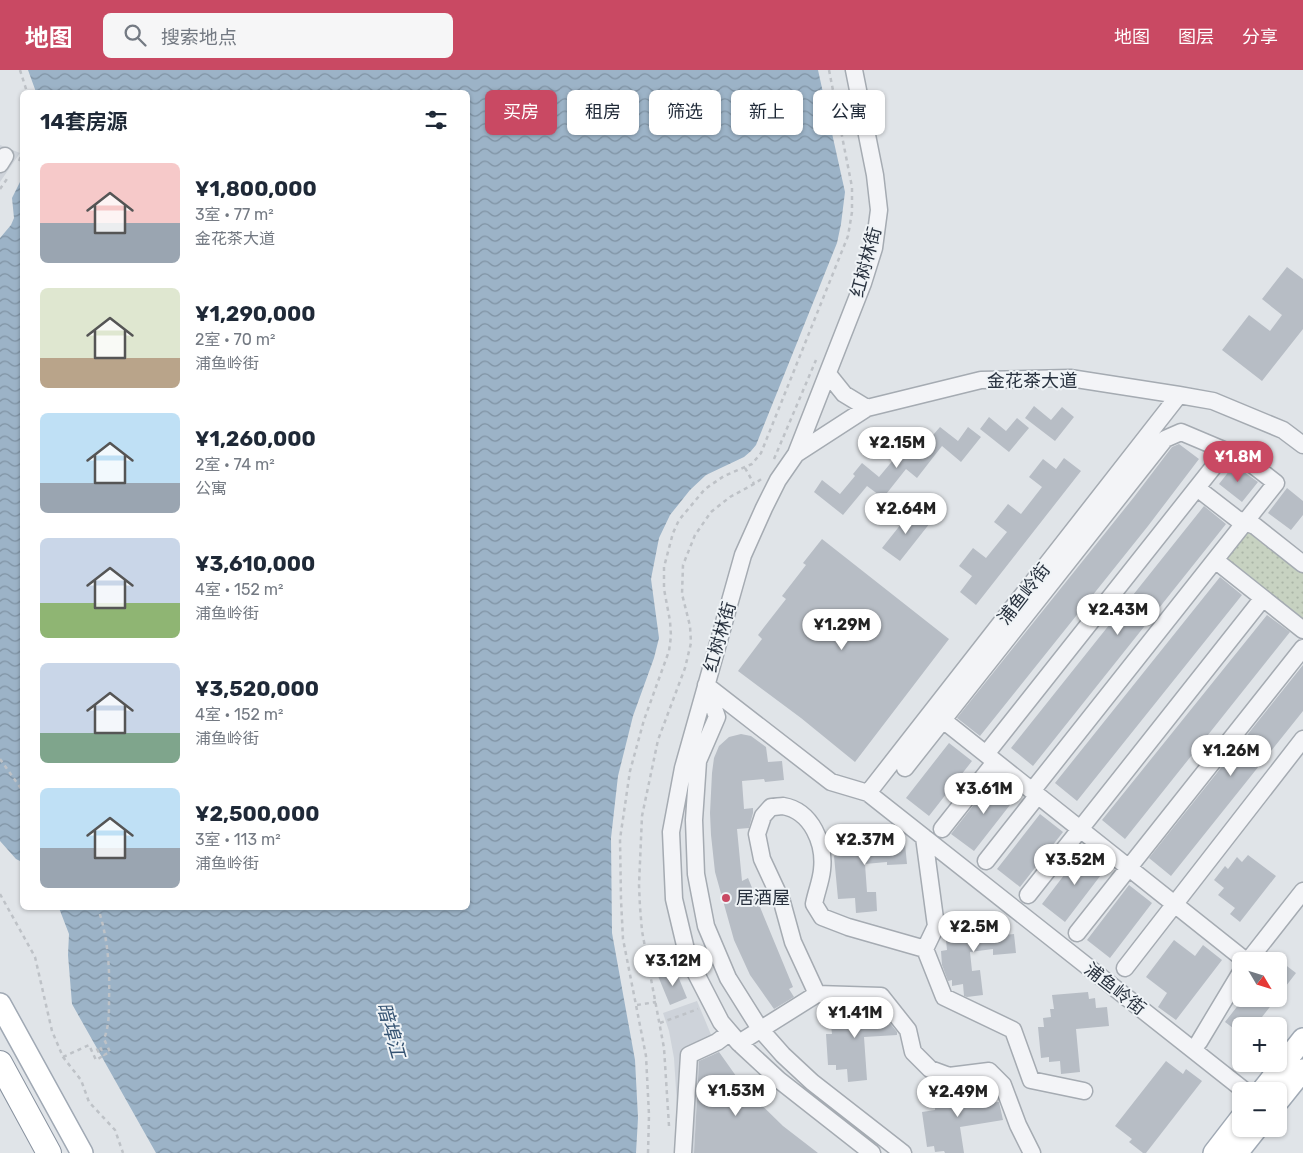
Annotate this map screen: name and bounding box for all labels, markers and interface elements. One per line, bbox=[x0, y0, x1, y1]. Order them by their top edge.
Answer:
search box bbox=[103, 13, 453, 58]
icon: search bbox=[121, 21, 149, 49]
text: 地图 bbox=[25, 24, 73, 52]
text: 搜索地点 bbox=[161, 26, 237, 49]
text: 地图 bbox=[1114, 26, 1150, 48]
text: 图层 bbox=[1178, 26, 1214, 48]
text: 分享 bbox=[1242, 26, 1278, 48]
chip: 买房 bbox=[485, 90, 557, 135]
chip: 租房 bbox=[567, 90, 639, 135]
chip: 筛选 bbox=[649, 90, 721, 135]
chip: 新上 bbox=[731, 90, 803, 135]
chip: 公寓 bbox=[813, 90, 885, 135]
icon: filters bbox=[422, 106, 450, 134]
text: 14套房源 bbox=[40, 109, 128, 134]
text: ¥1,800,000 bbox=[195, 176, 317, 201]
icon: home bbox=[80, 183, 140, 243]
text: 3室 · 77 m² bbox=[195, 205, 274, 224]
street label: 红树林街 bbox=[846, 224, 886, 300]
text: 金花茶大道 bbox=[195, 229, 275, 248]
text: ¥1,290,000 bbox=[195, 301, 316, 326]
icon: home bbox=[80, 308, 140, 368]
text: 2室 · 70 m² bbox=[195, 330, 275, 349]
text: 浦鱼岭街 bbox=[195, 354, 259, 373]
street label: 金花茶大道 bbox=[987, 370, 1077, 392]
text: ¥1,260,000 bbox=[195, 426, 316, 451]
pin: ¥2.15M bbox=[856, 426, 938, 469]
icon: home bbox=[80, 433, 140, 493]
text: ¥2.15M bbox=[869, 433, 925, 452]
pin: ¥1.8M bbox=[1203, 440, 1273, 483]
text: ¥1.8M bbox=[1214, 447, 1262, 466]
text: 2室 · 74 m² bbox=[195, 455, 275, 474]
text: 公寓 bbox=[195, 479, 227, 498]
pin: ¥2.64M bbox=[865, 492, 947, 535]
text: ¥2.64M bbox=[876, 499, 936, 518]
text: ¥3,610,000 bbox=[195, 551, 315, 576]
icon: home bbox=[80, 558, 140, 618]
street label: 浦鱼岭街 bbox=[993, 559, 1055, 629]
text: 4室 · 152 m² bbox=[195, 580, 283, 599]
pin: ¥2.43M bbox=[1077, 594, 1159, 636]
street label: 红树林街 bbox=[700, 599, 740, 675]
text: ¥2.43M bbox=[1088, 600, 1148, 619]
text: 浦鱼岭街 bbox=[195, 604, 259, 623]
pin: ¥1.29M bbox=[801, 608, 883, 651]
text: ¥1.29M bbox=[813, 615, 871, 634]
text: ¥3,520,000 bbox=[195, 676, 319, 701]
icon: home bbox=[80, 683, 140, 743]
text: 4室 · 152 m² bbox=[195, 705, 283, 724]
text: 浦鱼岭街 bbox=[195, 729, 259, 748]
pin: ¥1.26M bbox=[1190, 734, 1272, 777]
text: ¥1.26M bbox=[1202, 741, 1260, 760]
pin: ¥3.61M bbox=[943, 772, 1025, 815]
text: ¥3.61M bbox=[955, 779, 1013, 798]
text: ¥2,500,000 bbox=[195, 801, 319, 826]
icon: home bbox=[80, 808, 140, 868]
pin: ¥2.37M bbox=[824, 824, 906, 866]
text: 3室 · 113 m² bbox=[195, 830, 281, 849]
text: ¥2.37M bbox=[836, 830, 894, 849]
pin: ¥3.52M bbox=[1034, 844, 1116, 886]
text: ¥3.52M bbox=[1045, 850, 1105, 869]
text: 浦鱼岭街 bbox=[195, 854, 259, 873]
place label: 居酒屋 bbox=[736, 887, 790, 909]
marker: 居酒屋 bbox=[720, 892, 732, 904]
pin: ¥2.5M bbox=[939, 910, 1009, 953]
text: ¥2.5M bbox=[949, 917, 999, 936]
pin: ¥3.12M bbox=[632, 944, 714, 987]
text: ¥3.12M bbox=[645, 951, 701, 970]
north arrow bbox=[1232, 952, 1288, 1008]
map controls bbox=[1232, 952, 1287, 1137]
street label: 浦鱼岭街 bbox=[1080, 958, 1150, 1020]
pin: ¥1.41M bbox=[814, 996, 896, 1039]
water label: 暗埠江 bbox=[372, 999, 410, 1062]
text: ¥1.41M bbox=[827, 1003, 883, 1022]
button: + bbox=[1232, 1017, 1287, 1072]
pin: ¥1.53M bbox=[695, 1074, 777, 1117]
pin: ¥2.49M bbox=[917, 1076, 999, 1118]
text: ¥1.53M bbox=[707, 1081, 765, 1100]
text: ¥2.49M bbox=[928, 1082, 988, 1101]
button: − bbox=[1232, 1082, 1287, 1137]

